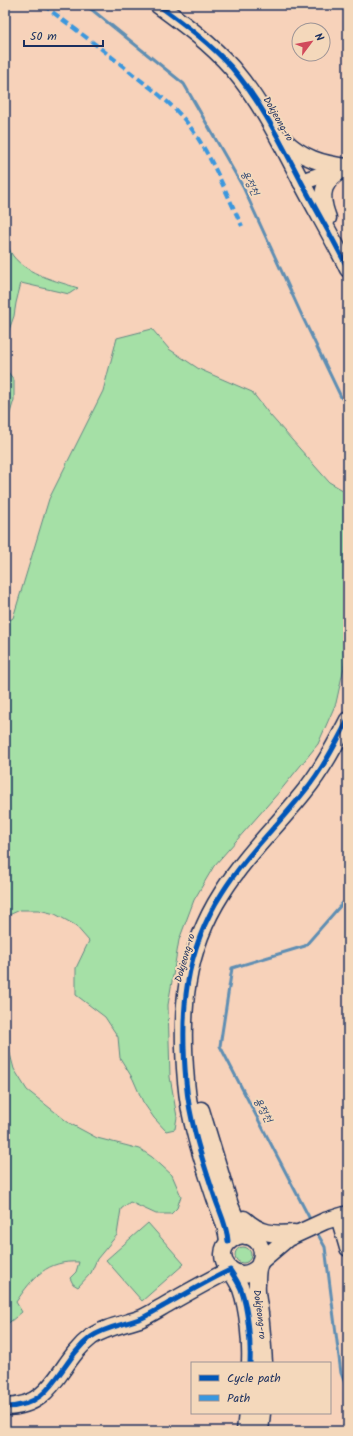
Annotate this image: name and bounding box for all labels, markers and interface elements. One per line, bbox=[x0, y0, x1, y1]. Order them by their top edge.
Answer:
scale bar bbox=[24, 22, 103, 48]
north arrow bbox=[291, 22, 331, 62]
text: 50 m bbox=[30, 27, 57, 46]
text: N bbox=[309, 30, 328, 45]
street label: Dokjeong-ro bbox=[259, 93, 298, 145]
water label: 용정천 bbox=[236, 167, 265, 200]
street label: Dokjeong-ro bbox=[170, 931, 200, 984]
water label: 용정천 bbox=[249, 1094, 278, 1127]
street label: Dokjeong-ro bbox=[249, 1289, 270, 1340]
legend bbox=[191, 1362, 331, 1414]
text: Cycle path bbox=[227, 1369, 281, 1388]
text: Path bbox=[227, 1389, 250, 1408]

